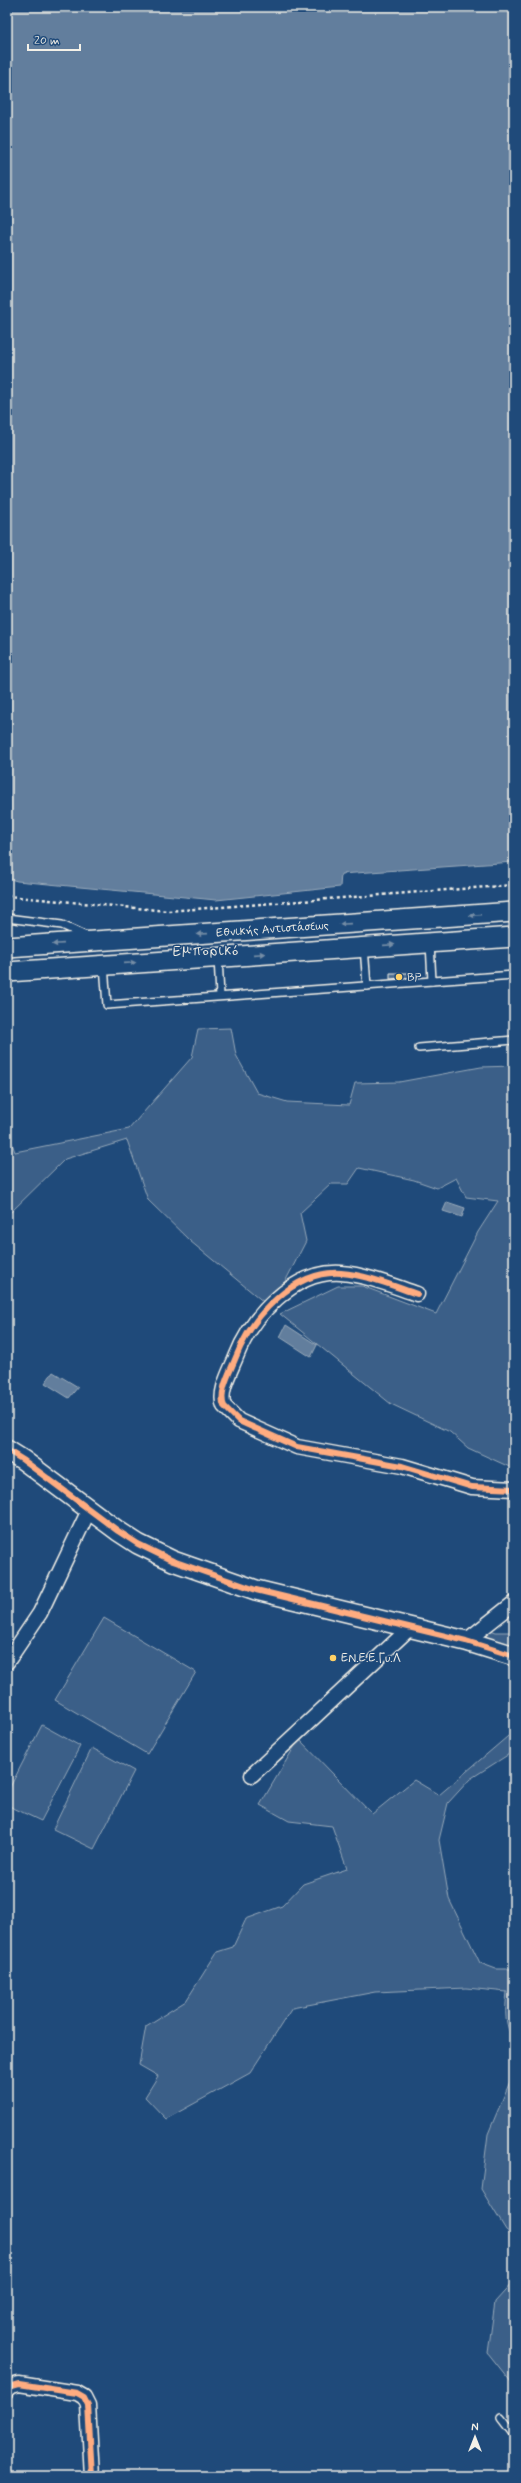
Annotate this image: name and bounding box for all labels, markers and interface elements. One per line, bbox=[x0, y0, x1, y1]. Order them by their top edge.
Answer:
scale bar bbox=[28, 26, 80, 52]
text: 20 m bbox=[34, 33, 60, 49]
one-way arrow bbox=[469, 911, 481, 918]
street label: Εθνικής Αντιστάσεως bbox=[215, 918, 329, 942]
one-way arrow bbox=[339, 920, 351, 927]
one-way arrow bbox=[196, 930, 208, 937]
one-way arrow bbox=[52, 940, 64, 947]
district label: Εμπορικό bbox=[173, 942, 239, 960]
one-way arrow bbox=[383, 942, 395, 949]
one-way arrow bbox=[253, 951, 265, 958]
one-way arrow bbox=[124, 960, 136, 967]
place label: BP bbox=[407, 970, 422, 986]
marker: BP bbox=[394, 972, 404, 982]
place label: ΕΝ.Ε.Ε.Γυ.Λ bbox=[341, 1651, 401, 1667]
marker: ΕΝ.Ε.Ε.Γυ.Λ bbox=[328, 1653, 338, 1663]
north arrow bbox=[455, 2417, 495, 2457]
text: N bbox=[471, 2421, 479, 2435]

